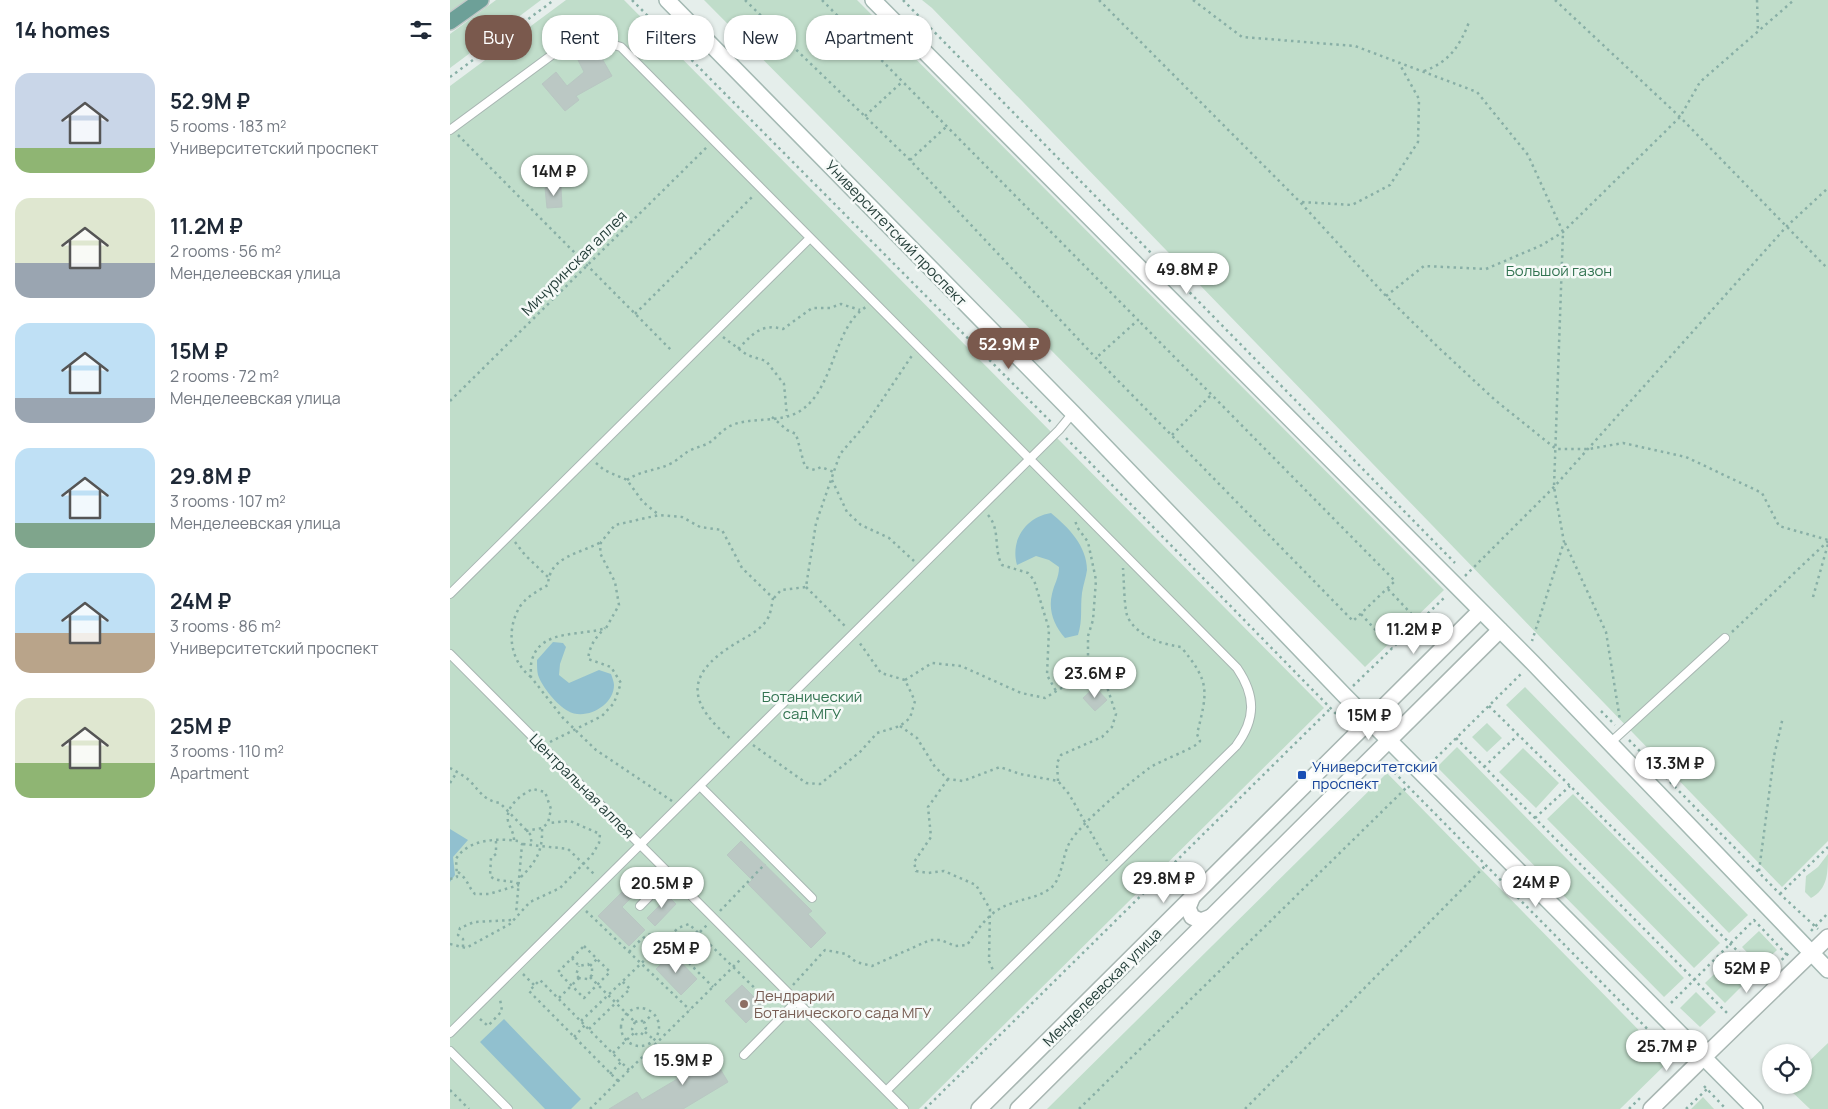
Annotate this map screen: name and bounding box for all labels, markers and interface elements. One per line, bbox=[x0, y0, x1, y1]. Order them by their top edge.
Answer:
chip: Buy bbox=[465, 15, 532, 60]
chip: Rent bbox=[542, 15, 618, 60]
chip: Filters bbox=[628, 15, 714, 60]
chip: New bbox=[724, 15, 796, 60]
chip: Apartment bbox=[806, 15, 932, 60]
text: 14 homes bbox=[15, 16, 110, 44]
icon: filters bbox=[407, 16, 435, 44]
text: 52.9M ₽ bbox=[170, 87, 250, 115]
icon: home bbox=[55, 93, 115, 153]
text: 5 rooms · 183 m² bbox=[170, 115, 287, 137]
text: Университетский проспект bbox=[170, 137, 379, 159]
pin: 14M ₽ bbox=[519, 154, 589, 197]
street label: Университетский проспект bbox=[821, 155, 972, 311]
text: 14M ₽ bbox=[532, 160, 576, 182]
street label: Мичуринская аллея bbox=[517, 206, 631, 320]
text: 11.2M ₽ bbox=[170, 212, 243, 240]
icon: home bbox=[55, 218, 115, 278]
text: 2 rooms · 56 m² bbox=[170, 240, 281, 262]
pin: 49.8M ₽ bbox=[1141, 252, 1233, 295]
text: 49.8M ₽ bbox=[1156, 258, 1218, 280]
park label: Большой газон bbox=[1506, 260, 1612, 281]
text: Менделеевская улица bbox=[170, 262, 341, 284]
pin: 52.9M ₽ bbox=[963, 328, 1055, 370]
text: 52.9M ₽ bbox=[978, 333, 1040, 355]
text: 15M ₽ bbox=[170, 337, 228, 365]
icon: home bbox=[55, 343, 115, 403]
text: 2 rooms · 72 m² bbox=[170, 365, 279, 387]
text: Менделеевская улица bbox=[170, 387, 341, 409]
text: 29.8M ₽ bbox=[170, 462, 251, 490]
icon: home bbox=[55, 468, 115, 528]
text: 3 rooms · 107 m² bbox=[170, 490, 286, 512]
text: Менделеевская улица bbox=[170, 512, 341, 534]
text: 24M ₽ bbox=[170, 587, 231, 615]
icon: home bbox=[55, 593, 115, 653]
pin: 11.2M ₽ bbox=[1368, 612, 1460, 655]
text: 3 rooms · 86 m² bbox=[170, 615, 281, 637]
text: 11.2M ₽ bbox=[1386, 618, 1442, 640]
text: Университетский проспект bbox=[170, 637, 379, 659]
pin: 23.6M ₽ bbox=[1049, 656, 1141, 699]
text: 23.6M ₽ bbox=[1064, 662, 1126, 684]
park label: Ботанический сад МГУ bbox=[762, 686, 862, 724]
pin: 15M ₽ bbox=[1334, 698, 1404, 741]
text: 15M ₽ bbox=[1347, 704, 1391, 726]
text: 25M ₽ bbox=[170, 712, 231, 740]
icon: home bbox=[55, 718, 115, 778]
street label: Центральная аллея bbox=[525, 729, 639, 843]
text: 3 rooms · 110 m² bbox=[170, 740, 284, 762]
pin: 13.3M ₽ bbox=[1629, 746, 1721, 789]
text: 13.3M ₽ bbox=[1646, 752, 1704, 774]
place label: Университетский проспект bbox=[1312, 756, 1438, 794]
text: Apartment bbox=[170, 762, 249, 784]
marker: Университетский проспект bbox=[1296, 769, 1308, 781]
pin: 29.8M ₽ bbox=[1118, 862, 1210, 904]
pin: 20.5M ₽ bbox=[616, 866, 708, 909]
pin: 24M ₽ bbox=[1501, 866, 1571, 908]
text: 29.8M ₽ bbox=[1133, 867, 1195, 889]
text: 24M ₽ bbox=[1513, 871, 1559, 893]
text: 20.5M ₽ bbox=[631, 872, 693, 894]
street label: Менделеевская улица bbox=[1038, 923, 1166, 1051]
pin: 25M ₽ bbox=[641, 932, 711, 974]
text: 25M ₽ bbox=[653, 937, 699, 959]
pin: 52M ₽ bbox=[1712, 952, 1782, 994]
text: 52M ₽ bbox=[1724, 957, 1770, 979]
place label: Дендрарий Ботанического сада МГУ bbox=[754, 985, 932, 1023]
marker: Дендрарий Ботанического сада МГУ bbox=[738, 998, 750, 1010]
pin: 25.7M ₽ bbox=[1621, 1030, 1713, 1072]
text: 25.7M ₽ bbox=[1637, 1035, 1697, 1057]
pin: 15.9M ₽ bbox=[637, 1044, 729, 1086]
map controls bbox=[1762, 1044, 1812, 1094]
button: locate bbox=[1762, 1044, 1812, 1094]
text: 15.9M ₽ bbox=[653, 1049, 713, 1071]

